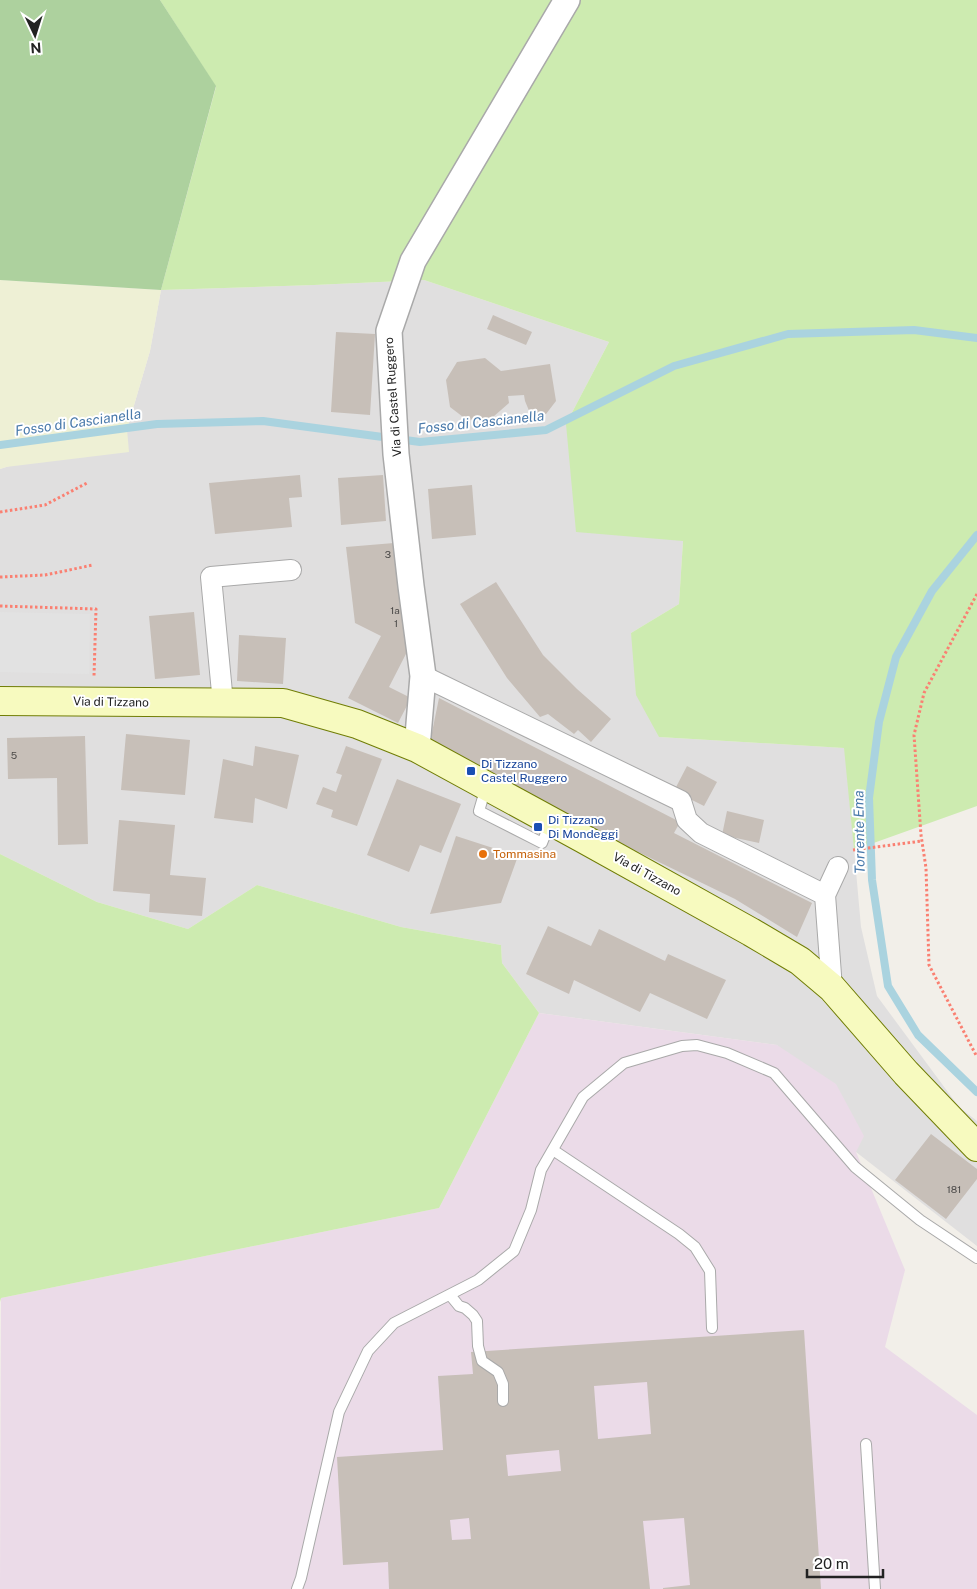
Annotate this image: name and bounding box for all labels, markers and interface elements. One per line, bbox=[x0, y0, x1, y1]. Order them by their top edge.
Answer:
north arrow bbox=[10, 10, 60, 60]
text: N bbox=[30, 40, 42, 56]
street label: Via di Castel Ruggero bbox=[382, 337, 404, 457]
water label: Fosso di Cascianella bbox=[14, 405, 142, 439]
water label: Fosso di Cascianella bbox=[417, 407, 545, 437]
house number: 3 bbox=[385, 548, 391, 560]
house number: 1a bbox=[390, 604, 400, 616]
house number: 1 bbox=[394, 617, 398, 629]
street label: Via di Tizzano bbox=[73, 694, 149, 710]
house number: 5 bbox=[11, 749, 17, 761]
place label: Di Tizzano Castel Ruggero bbox=[481, 757, 567, 785]
marker: Di Tizzano Castel Ruggero bbox=[465, 765, 477, 777]
water label: Torrente Ema bbox=[850, 790, 868, 874]
place label: Di Tizzano Di Mondeggi bbox=[548, 813, 618, 841]
marker: Di Tizzano Di Mondeggi bbox=[532, 821, 544, 833]
place label: Tommasina bbox=[493, 847, 556, 861]
marker: Tommasina bbox=[477, 848, 489, 860]
street label: Via di Tizzano bbox=[610, 850, 684, 899]
house number: 181 bbox=[947, 1183, 961, 1195]
scale bar bbox=[807, 1546, 883, 1578]
text: 20 m bbox=[814, 1555, 849, 1572]

